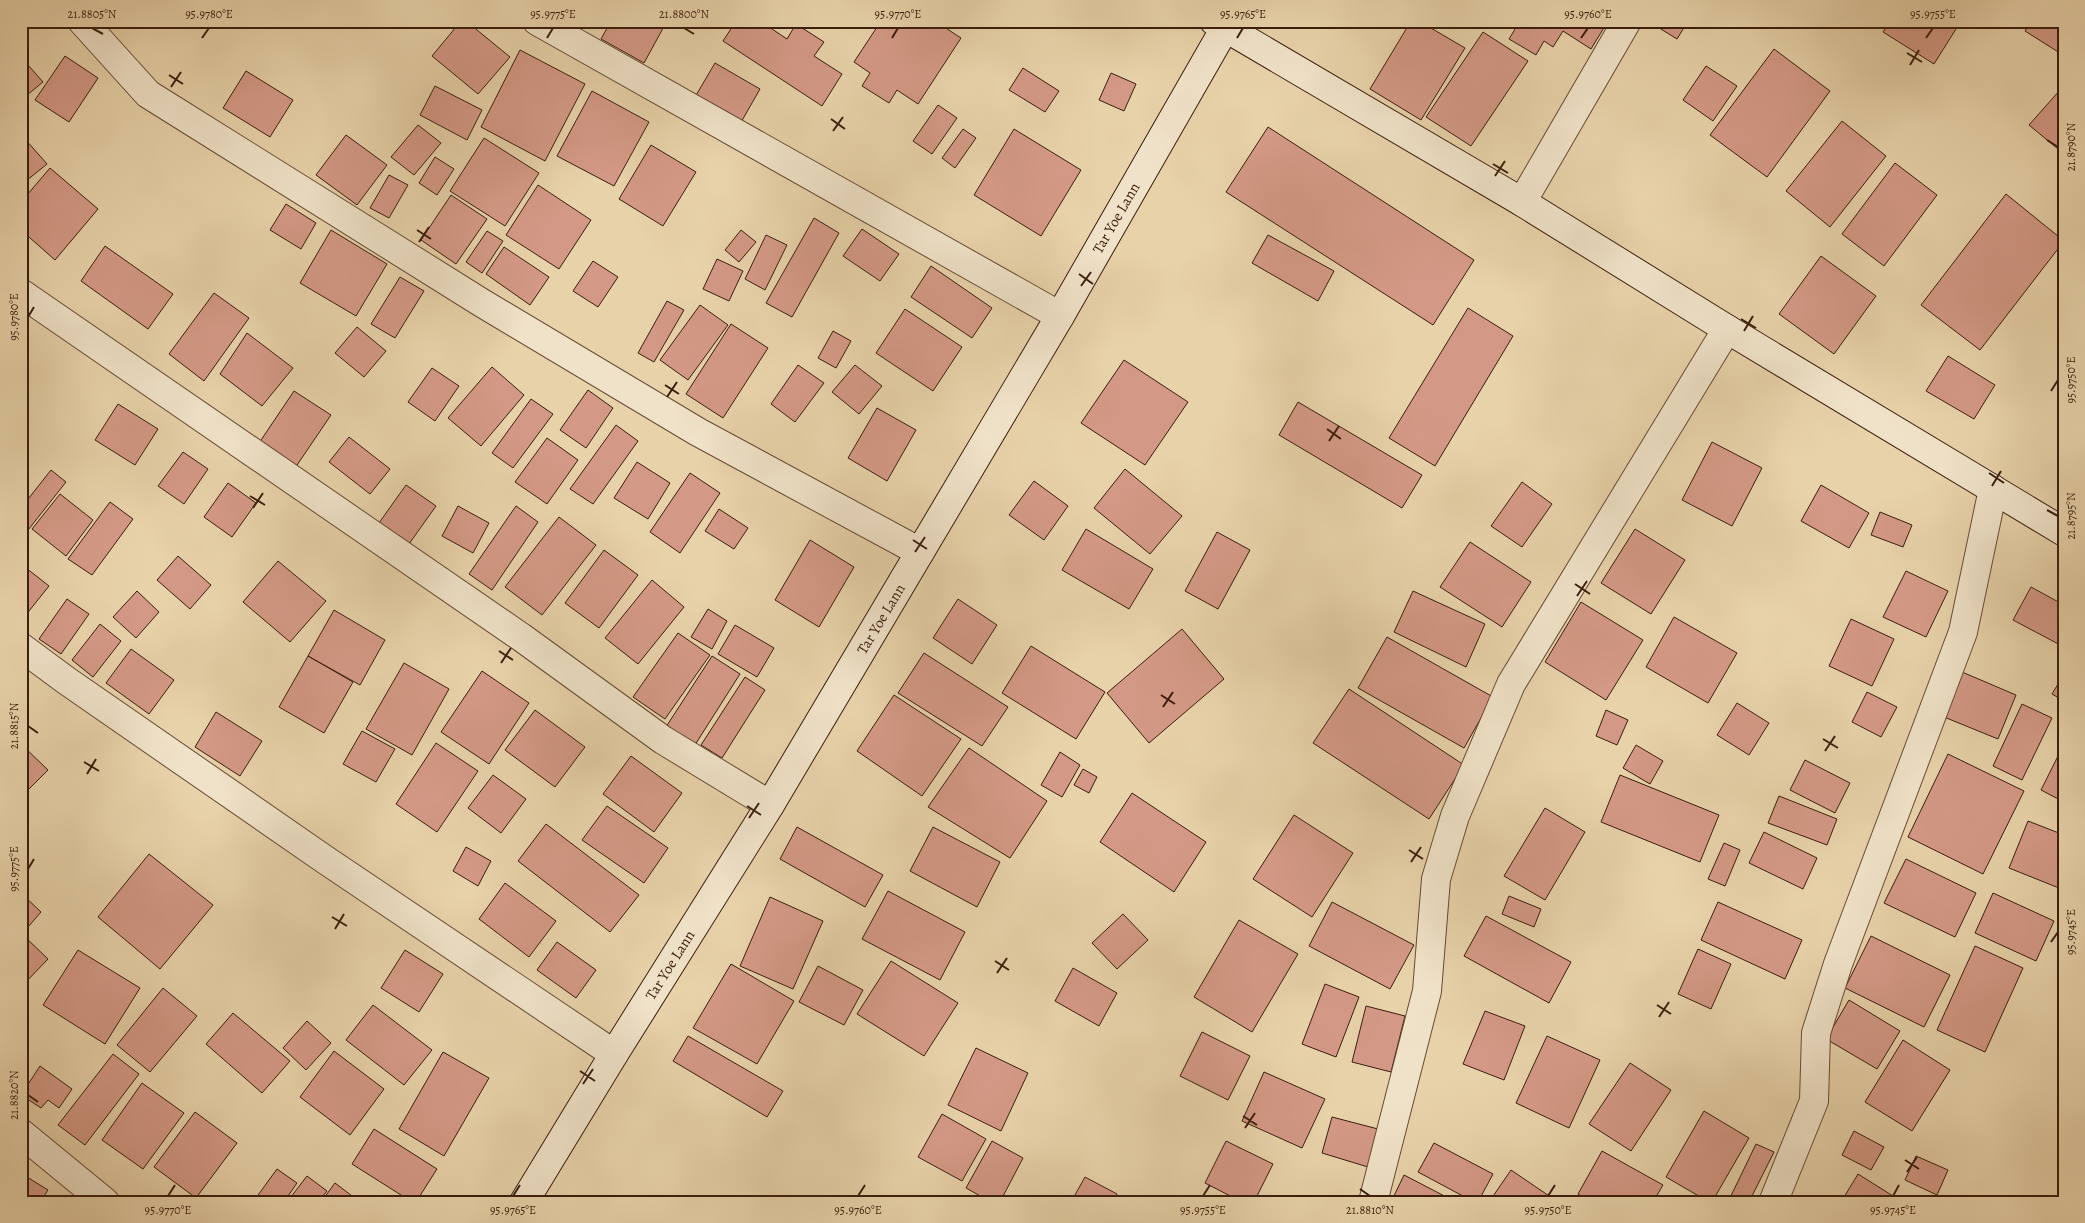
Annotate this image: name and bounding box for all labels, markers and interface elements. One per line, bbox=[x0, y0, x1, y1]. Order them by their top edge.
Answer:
text: 21.8805°N bbox=[68, 6, 117, 22]
text: 95.9780°E bbox=[185, 6, 233, 22]
text: 95.9775°E bbox=[530, 6, 576, 22]
text: 21.8800°N bbox=[659, 6, 709, 22]
text: 95.9770°E bbox=[875, 6, 921, 22]
text: 95.9765°E bbox=[1220, 6, 1266, 22]
text: 95.9760°E bbox=[1564, 6, 1612, 22]
text: 95.9755°E bbox=[1910, 6, 1956, 22]
text: 21.8790°N bbox=[2063, 122, 2079, 171]
street label: Tar Yoe Lann bbox=[1088, 179, 1144, 257]
text: 95.9780°E bbox=[6, 293, 22, 341]
text: 95.9750°E bbox=[2063, 356, 2079, 404]
text: 21.8795°N bbox=[2063, 492, 2079, 540]
street label: Tar Yoe Lann bbox=[852, 580, 910, 658]
text: 21.8815°N bbox=[6, 702, 22, 749]
text: 95.9775°E bbox=[6, 846, 22, 892]
text: 95.9745°E bbox=[2063, 909, 2079, 955]
street label: Tar Yoe Lann bbox=[641, 926, 699, 1004]
text: 21.8820°N bbox=[6, 1070, 22, 1120]
text: 95.9770°E bbox=[145, 1202, 191, 1218]
text: 95.9765°E bbox=[490, 1202, 536, 1218]
text: 95.9760°E bbox=[834, 1202, 882, 1218]
text: 95.9755°E bbox=[1180, 1202, 1226, 1218]
text: 21.8810°N bbox=[1346, 1202, 1394, 1218]
text: 95.9750°E bbox=[1524, 1202, 1572, 1218]
text: 95.9745°E bbox=[1870, 1202, 1916, 1218]

